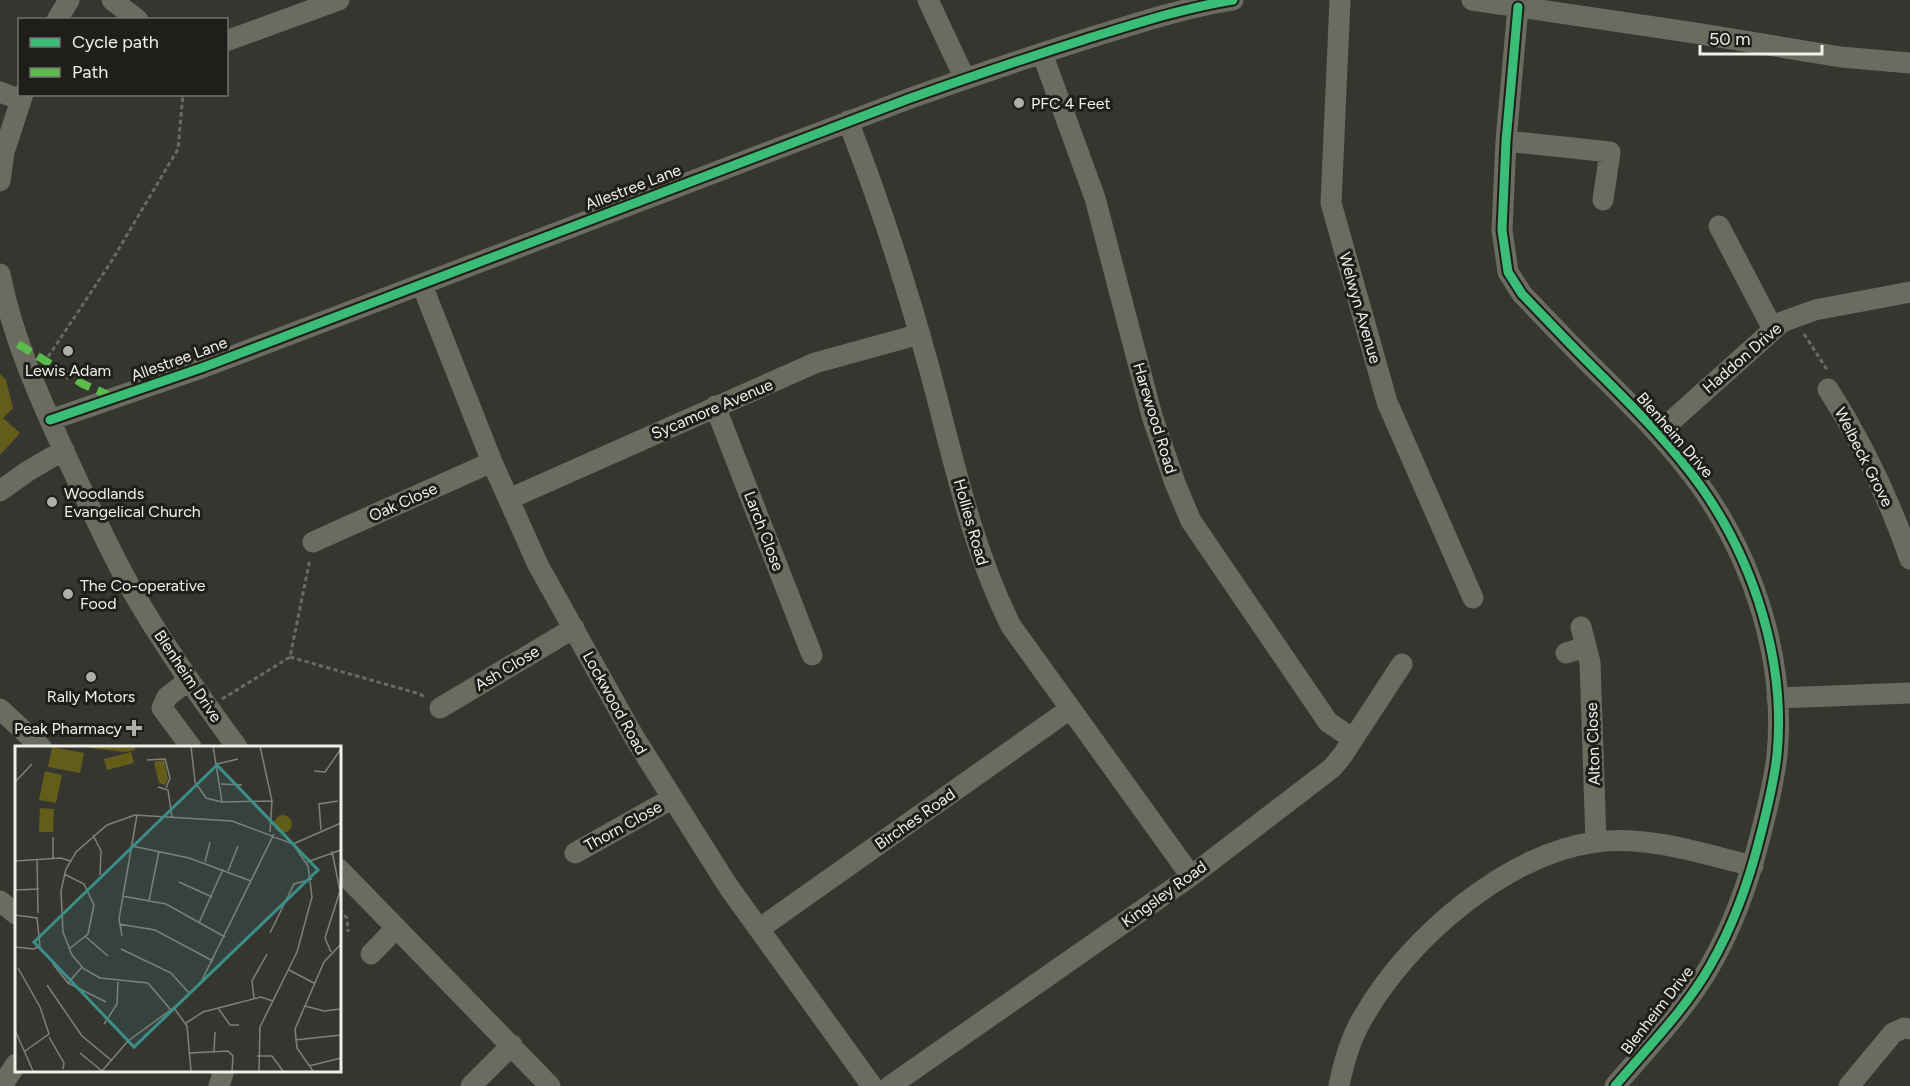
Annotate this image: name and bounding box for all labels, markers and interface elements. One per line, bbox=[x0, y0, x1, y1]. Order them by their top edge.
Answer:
legend bbox=[18, 18, 228, 96]
scale bar bbox=[1700, 18, 1822, 56]
text: 50 m bbox=[1709, 28, 1751, 50]
text: Cycle path bbox=[72, 31, 159, 53]
text: Path bbox=[72, 61, 108, 83]
place label: PFC 4 Feet bbox=[1031, 94, 1110, 113]
marker: PFC 4 Feet bbox=[1012, 96, 1026, 110]
street label: Allestree Lane bbox=[582, 160, 684, 214]
street label: Welwyn Avenue bbox=[1335, 250, 1385, 366]
street label: Haddon Drive bbox=[1699, 318, 1785, 397]
street label: Allestree Lane bbox=[128, 333, 230, 385]
marker: Lewis Adam bbox=[61, 344, 75, 358]
street label: Harewood Road bbox=[1129, 360, 1181, 476]
place label: Lewis Adam bbox=[25, 361, 111, 380]
street label: Sycamore Avenue bbox=[648, 375, 776, 443]
street label: Blenheim Drive bbox=[1633, 388, 1717, 482]
street label: Welbeck Grove bbox=[1831, 404, 1897, 510]
street label: Hollies Road bbox=[950, 477, 992, 567]
street label: Oak Close bbox=[366, 478, 440, 525]
place label: Woodlands Evangelical Church bbox=[64, 484, 201, 521]
street label: Larch Close bbox=[740, 488, 788, 574]
marker: Woodlands Evangelical Church bbox=[45, 495, 59, 509]
place label: The Co-operative Food bbox=[80, 576, 206, 613]
marker: The Co-operative Food bbox=[61, 587, 75, 601]
street label: Blenheim Drive bbox=[150, 626, 226, 726]
street label: Ash Close bbox=[471, 641, 543, 695]
street label: Lockwood Road bbox=[579, 648, 651, 758]
marker: Rally Motors bbox=[84, 670, 98, 684]
place label: Rally Motors bbox=[47, 687, 135, 706]
street label: Alton Close bbox=[1582, 702, 1604, 786]
place label: Peak Pharmacy bbox=[14, 719, 123, 738]
marker: Peak Pharmacy bbox=[127, 721, 141, 735]
inset map bbox=[15, 746, 340, 1071]
street label: Birches Road bbox=[871, 784, 959, 854]
street label: Thorn Close bbox=[581, 797, 665, 855]
street label: Kingsley Road bbox=[1118, 857, 1210, 931]
street label: Blenheim Drive bbox=[1617, 962, 1698, 1058]

